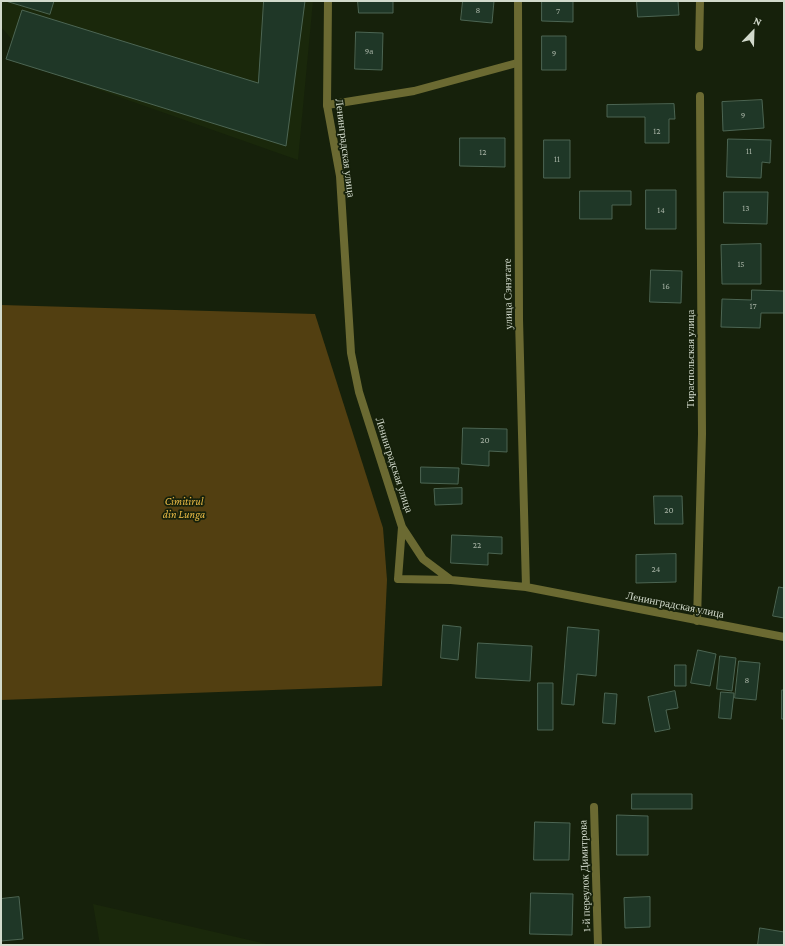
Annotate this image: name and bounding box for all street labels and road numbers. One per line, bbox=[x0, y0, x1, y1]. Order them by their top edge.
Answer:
street label: Ленинградская улица bbox=[332, 98, 358, 198]
street label: улица Сэнэтате bbox=[501, 258, 515, 330]
street label: Тираспольская улица bbox=[684, 310, 698, 408]
street label: Ленинградская улица bbox=[372, 416, 416, 514]
street label: Ленинградская улица bbox=[625, 589, 725, 621]
street label: 1-й переулок Димитрова bbox=[576, 820, 594, 932]

